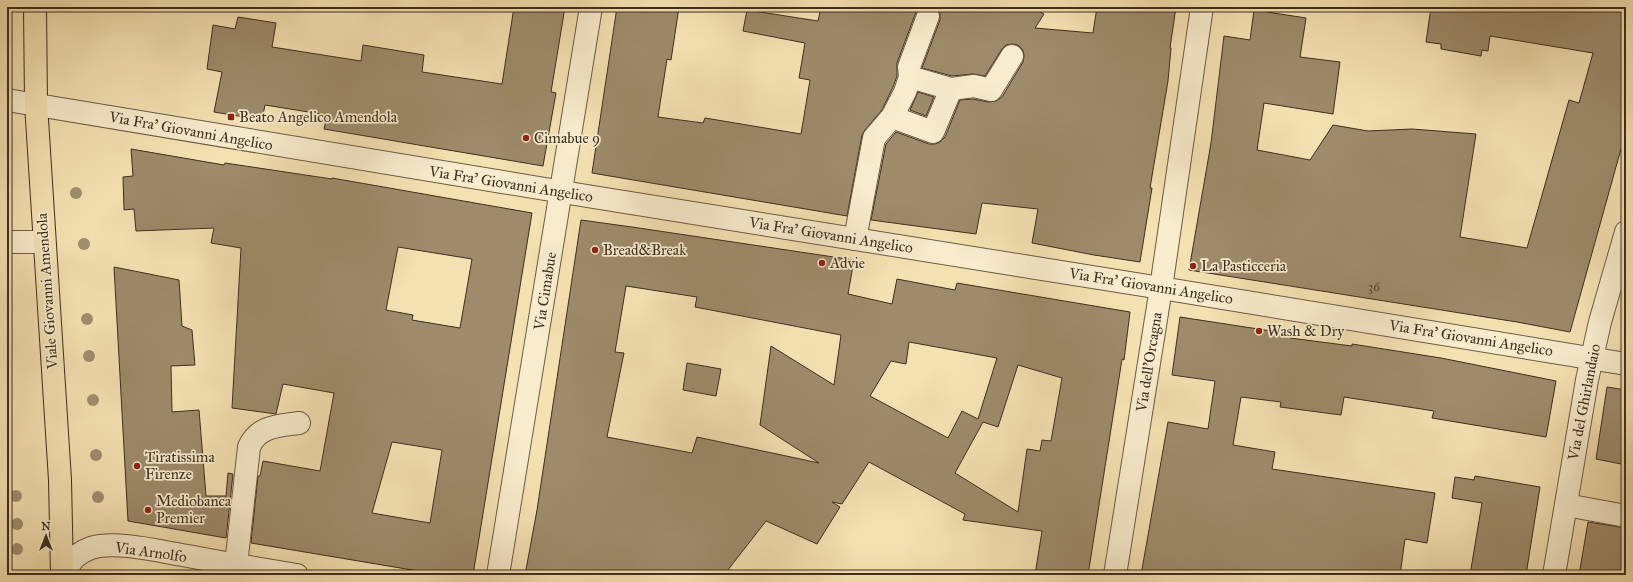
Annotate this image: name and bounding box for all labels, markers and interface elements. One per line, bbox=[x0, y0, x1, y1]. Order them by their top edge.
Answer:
street label: Via Fra' Giovanni Angelico bbox=[107, 108, 274, 154]
place label: Beato Angelico Amendola bbox=[239, 108, 398, 126]
marker: Beato Angelico Amendola bbox=[226, 112, 236, 122]
place label: Cimabue 9 bbox=[534, 129, 600, 147]
marker: Cimabue 9 bbox=[521, 133, 531, 143]
street label: Via Fra' Giovanni Angelico bbox=[427, 162, 595, 206]
street label: Viale Giovanni Amendola bbox=[33, 212, 62, 371]
street label: Via Fra' Giovanni Angelico bbox=[747, 213, 915, 257]
place label: Bread&Break bbox=[603, 241, 686, 259]
marker: Bread&Break bbox=[590, 245, 600, 255]
street label: Via Cimabue bbox=[530, 251, 560, 332]
place label: Advie bbox=[829, 254, 865, 272]
place label: La Pasticceria bbox=[1201, 257, 1287, 275]
marker: Advie bbox=[817, 258, 827, 268]
marker: La Pasticceria bbox=[1188, 261, 1198, 271]
street label: Via Fra' Giovanni Angelico bbox=[1067, 264, 1235, 308]
house number: 36 bbox=[1368, 279, 1380, 295]
street label: Via dell'Orcagna bbox=[1132, 310, 1166, 414]
street label: Via Fra' Giovanni Angelico bbox=[1387, 316, 1555, 360]
place label: Wash & Dry bbox=[1267, 322, 1345, 340]
marker: Wash & Dry bbox=[1254, 326, 1264, 336]
street label: Via del Ghirlandaio bbox=[1564, 342, 1604, 463]
place label: Tiratissima Firenze bbox=[145, 448, 215, 483]
marker: Tiratissima Firenze bbox=[132, 461, 142, 471]
place label: Mediobanca Premier bbox=[156, 492, 232, 527]
marker: Mediobanca Premier bbox=[143, 505, 153, 515]
north arrow bbox=[26, 516, 66, 556]
text: N bbox=[41, 520, 51, 533]
street label: Via Arnolfo bbox=[113, 538, 188, 566]

